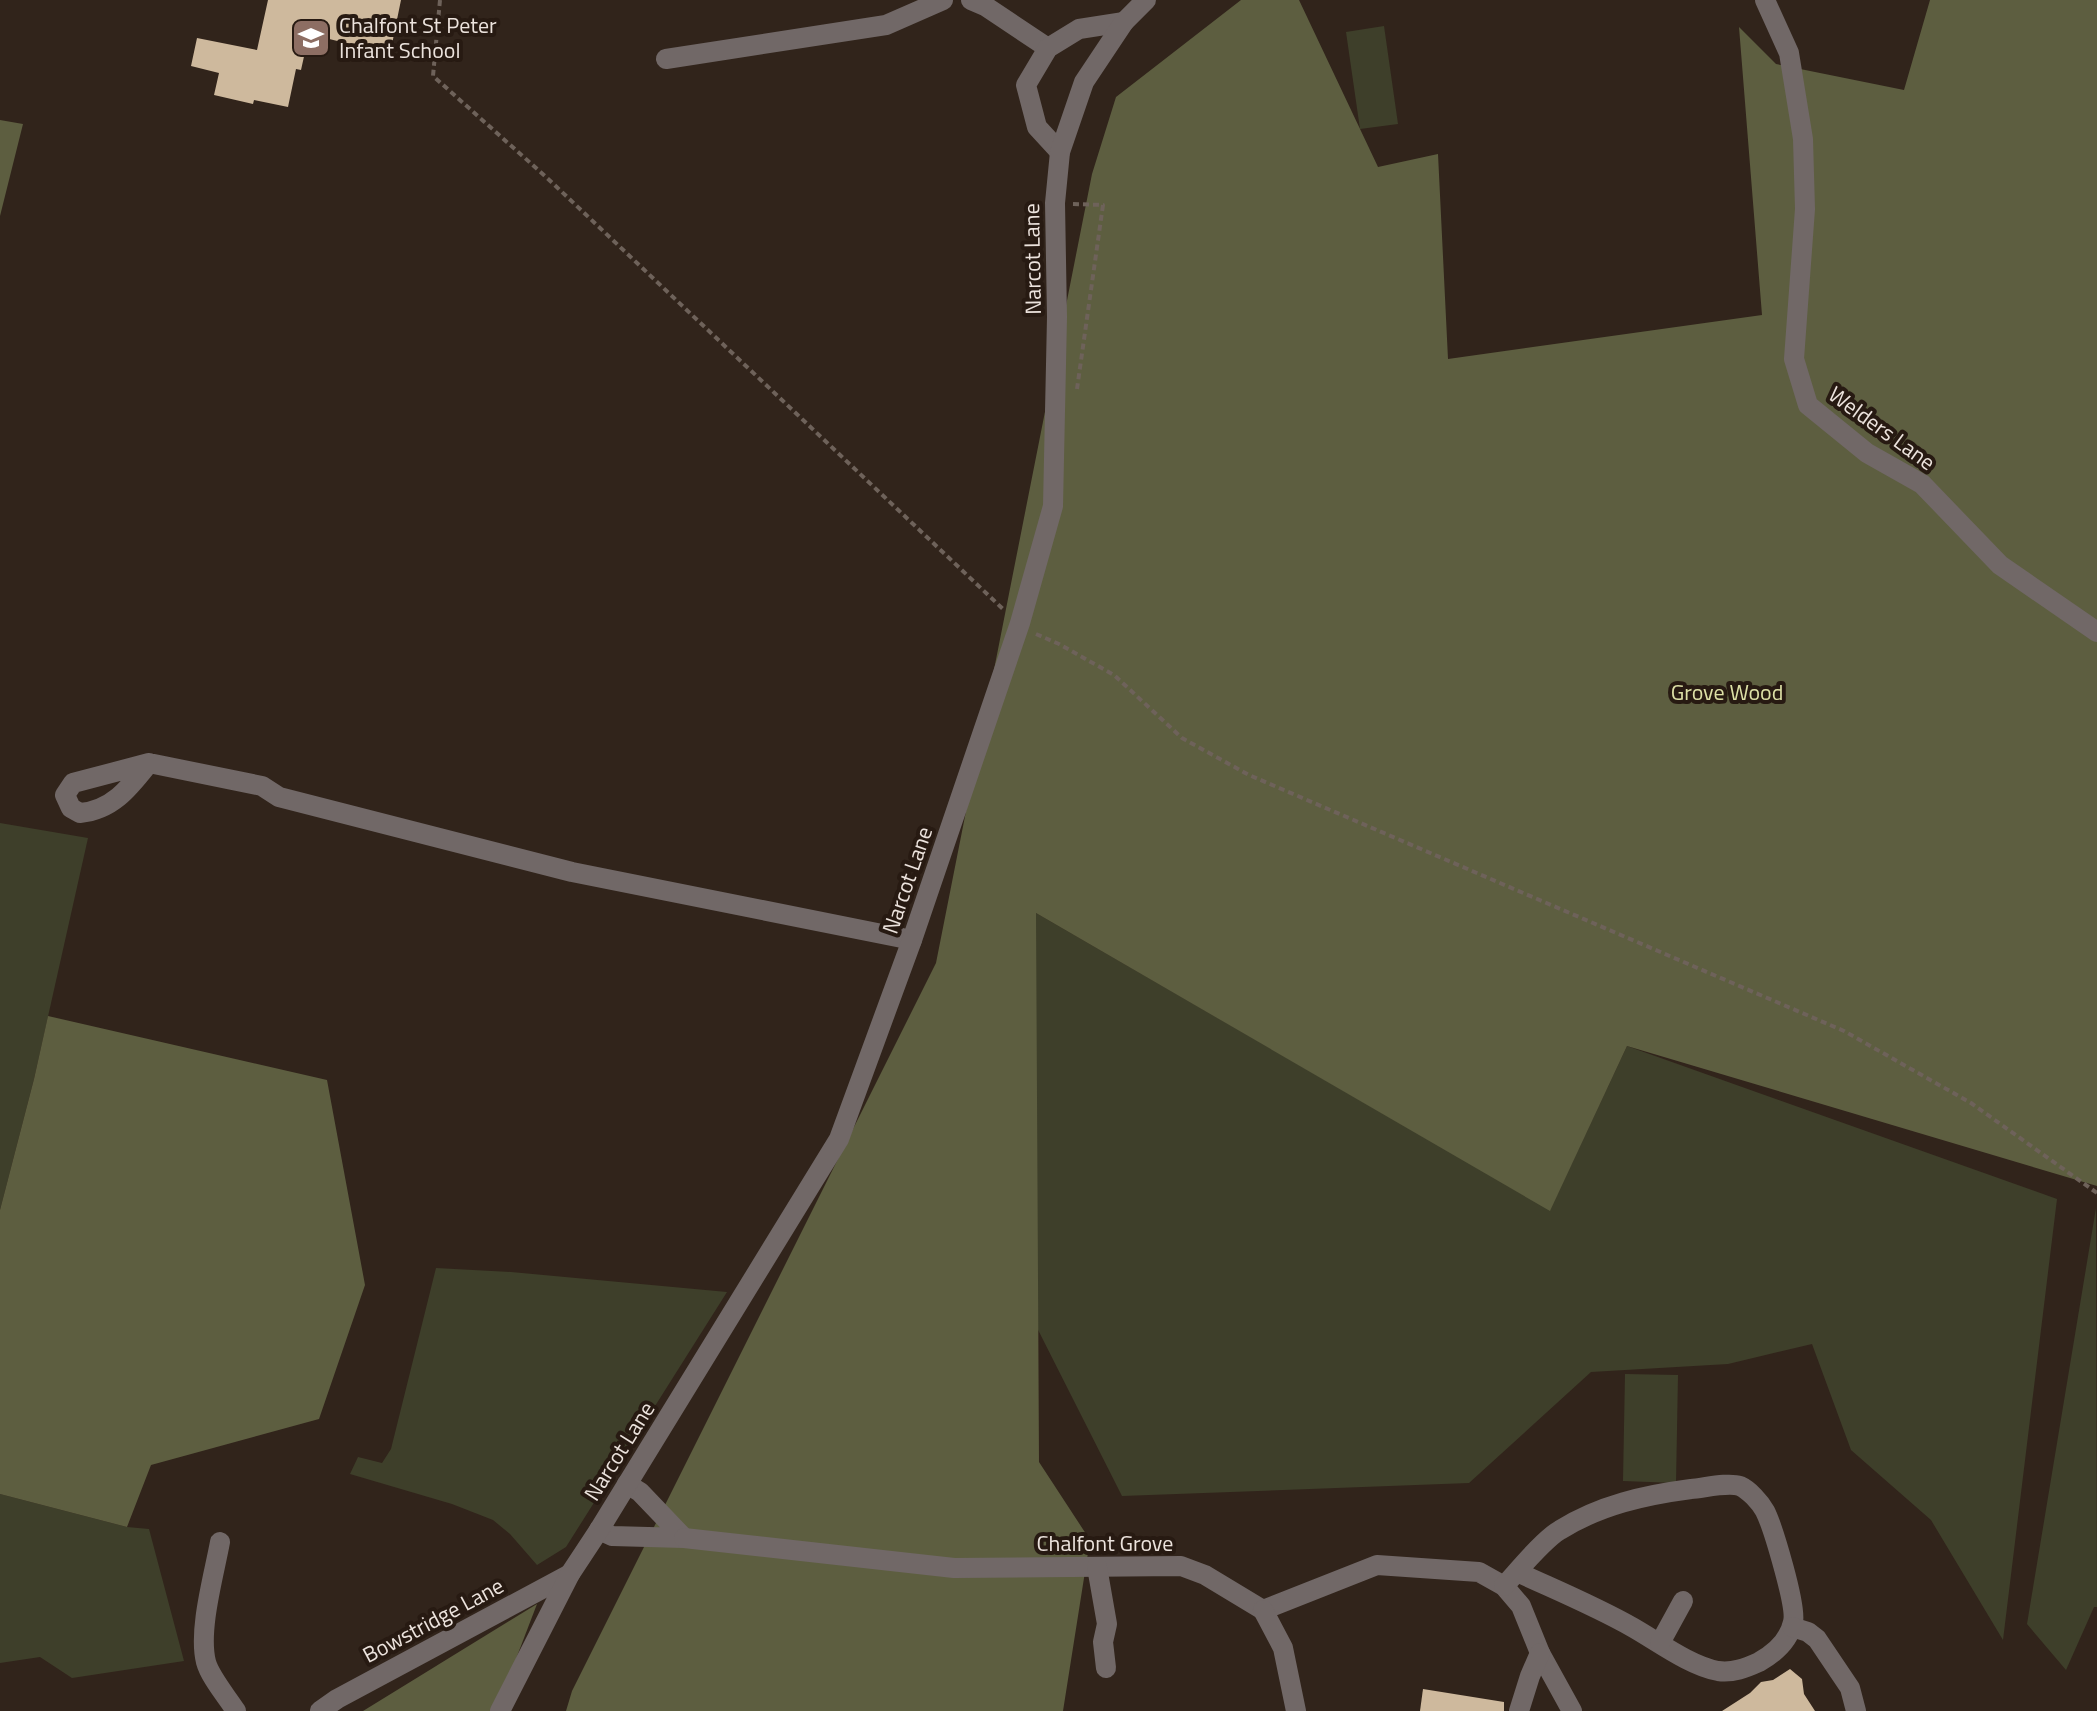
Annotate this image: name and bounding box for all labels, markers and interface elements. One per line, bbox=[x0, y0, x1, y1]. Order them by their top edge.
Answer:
place label: Chalfont St Peter Infant School bbox=[339, 8, 497, 67]
school or university icon: Chalfont St Peter Infant School bbox=[290, 17, 332, 59]
street label: Narcot Lane bbox=[1014, 203, 1050, 315]
street label: Welders Lane bbox=[1821, 377, 1943, 479]
park label: Grove Wood bbox=[1671, 675, 1783, 709]
street label: Narcot Lane bbox=[873, 822, 941, 938]
street label: Narcot Lane bbox=[575, 1395, 663, 1507]
street label: Chalfont Grove bbox=[1037, 1526, 1173, 1560]
street label: Bowstridge Lane bbox=[356, 1568, 510, 1672]

